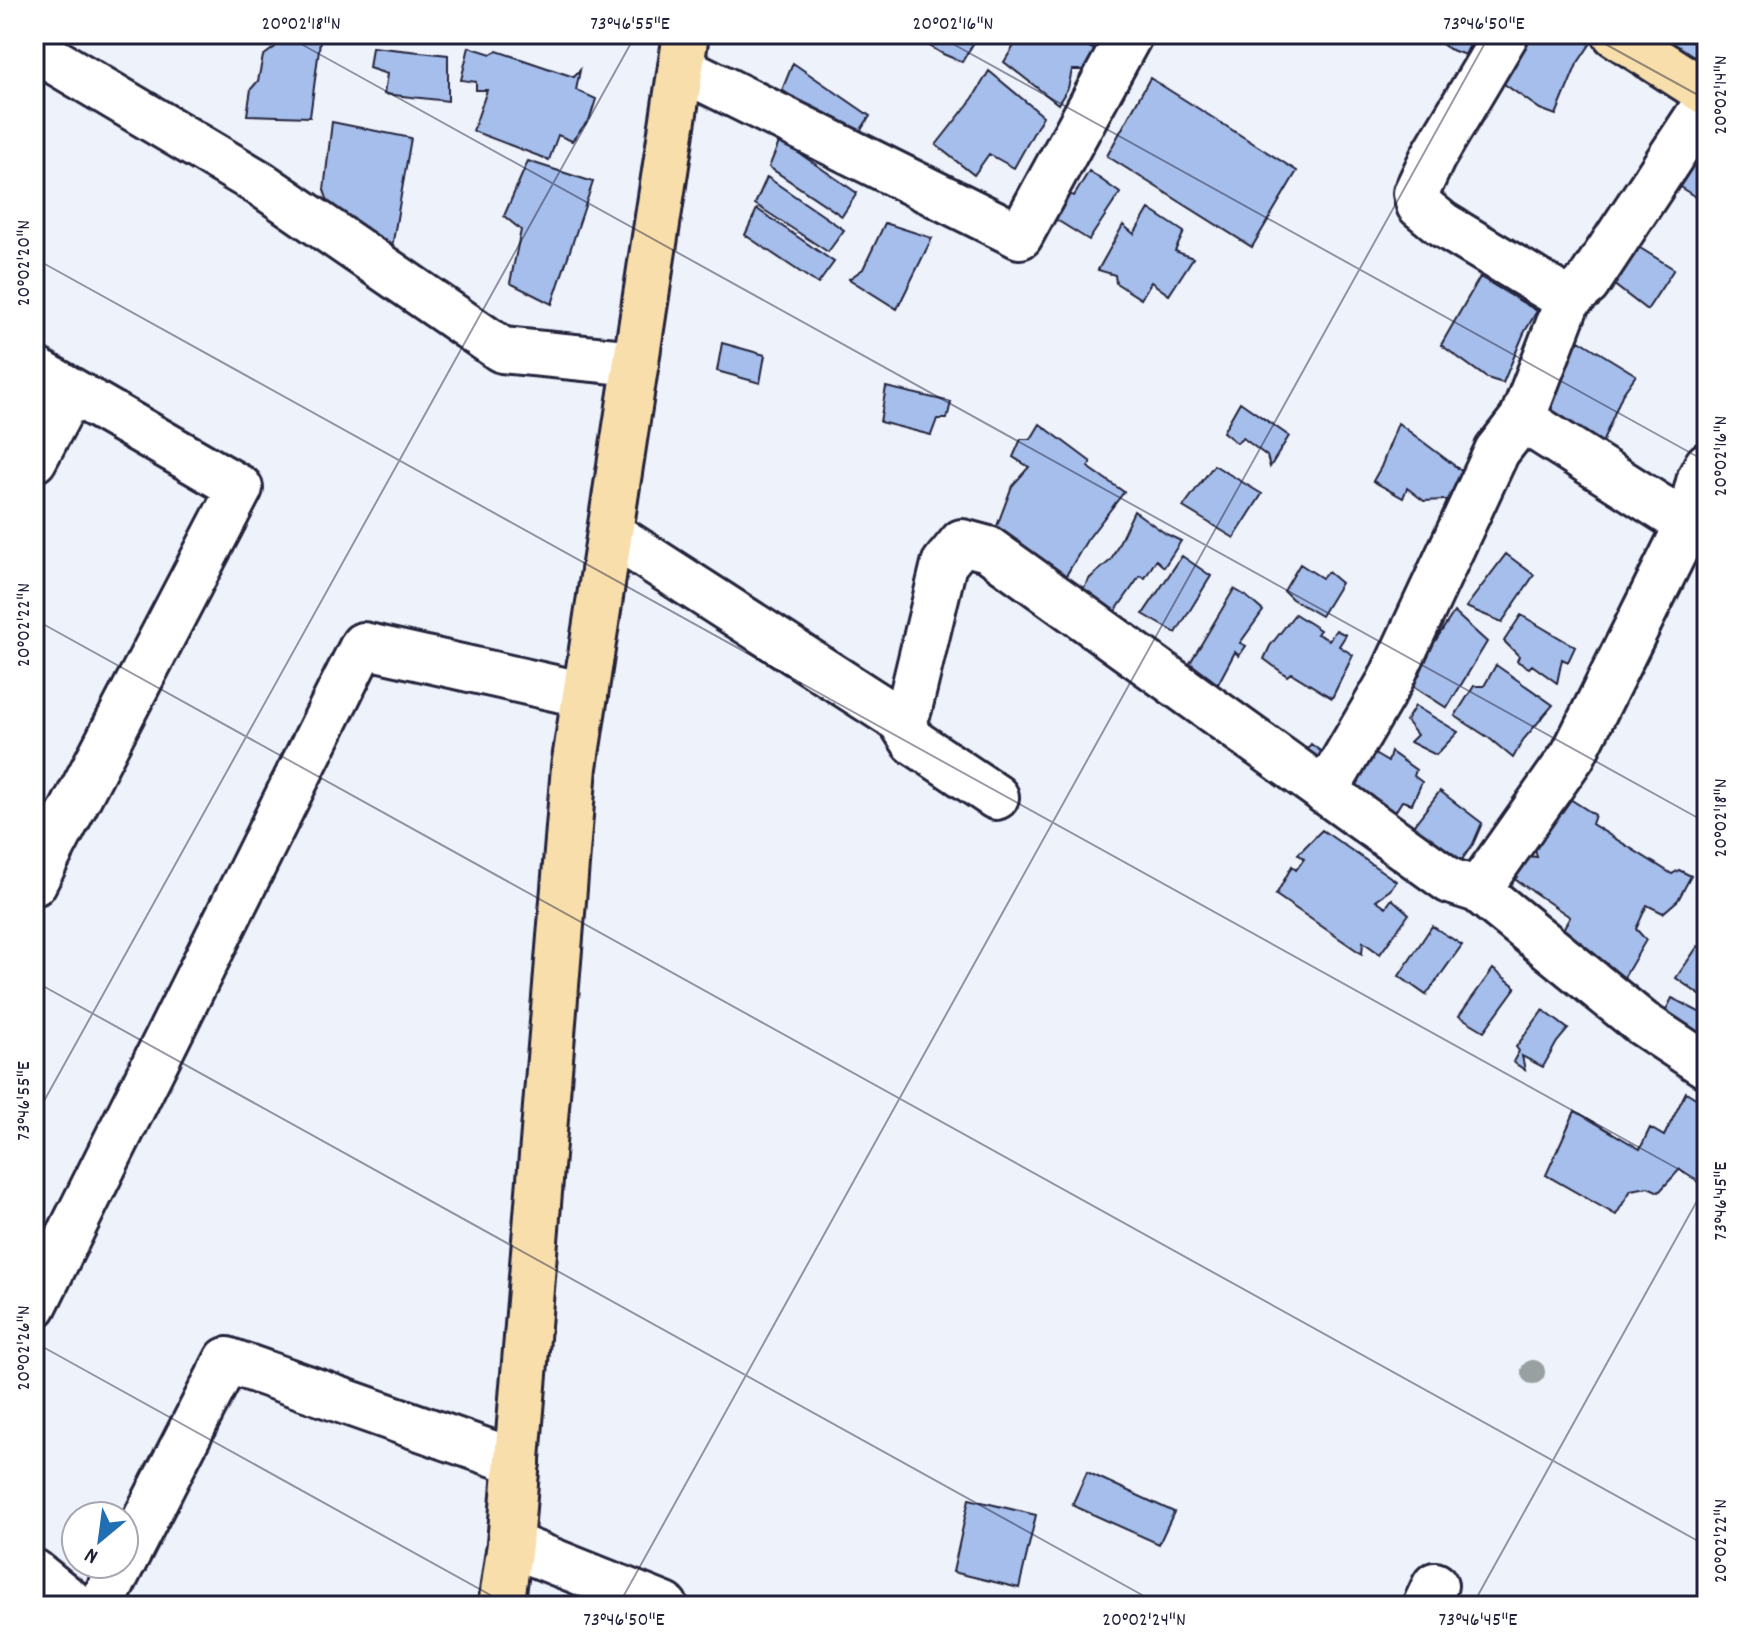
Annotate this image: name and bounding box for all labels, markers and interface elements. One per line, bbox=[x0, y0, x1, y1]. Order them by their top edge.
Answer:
text: 20°02'18"N bbox=[261, 11, 341, 39]
text: 73°46'55"E bbox=[590, 11, 670, 39]
text: 20°02'16"N bbox=[913, 11, 993, 39]
text: 73°46'50"E bbox=[1443, 11, 1525, 39]
text: 20°02'14"N bbox=[1708, 55, 1736, 135]
text: 20°02'20"N bbox=[11, 220, 39, 306]
text: 20°02'16"N bbox=[1708, 416, 1736, 496]
text: 20°02'22"N bbox=[11, 583, 39, 667]
text: 20°02'18"N bbox=[1708, 778, 1736, 858]
text: 73°46'55"E bbox=[11, 1061, 39, 1141]
text: 73°46'45"E bbox=[1708, 1162, 1736, 1240]
text: 20°02'26"N bbox=[11, 1305, 39, 1391]
text: 20°02'22"N bbox=[1708, 1499, 1736, 1583]
north arrow bbox=[60, 1500, 140, 1580]
text: N bbox=[80, 1538, 104, 1571]
text: 73°46'50"E bbox=[583, 1607, 665, 1635]
text: 20°02'24"N bbox=[1102, 1607, 1186, 1635]
text: 73°46'45"E bbox=[1439, 1607, 1517, 1635]

